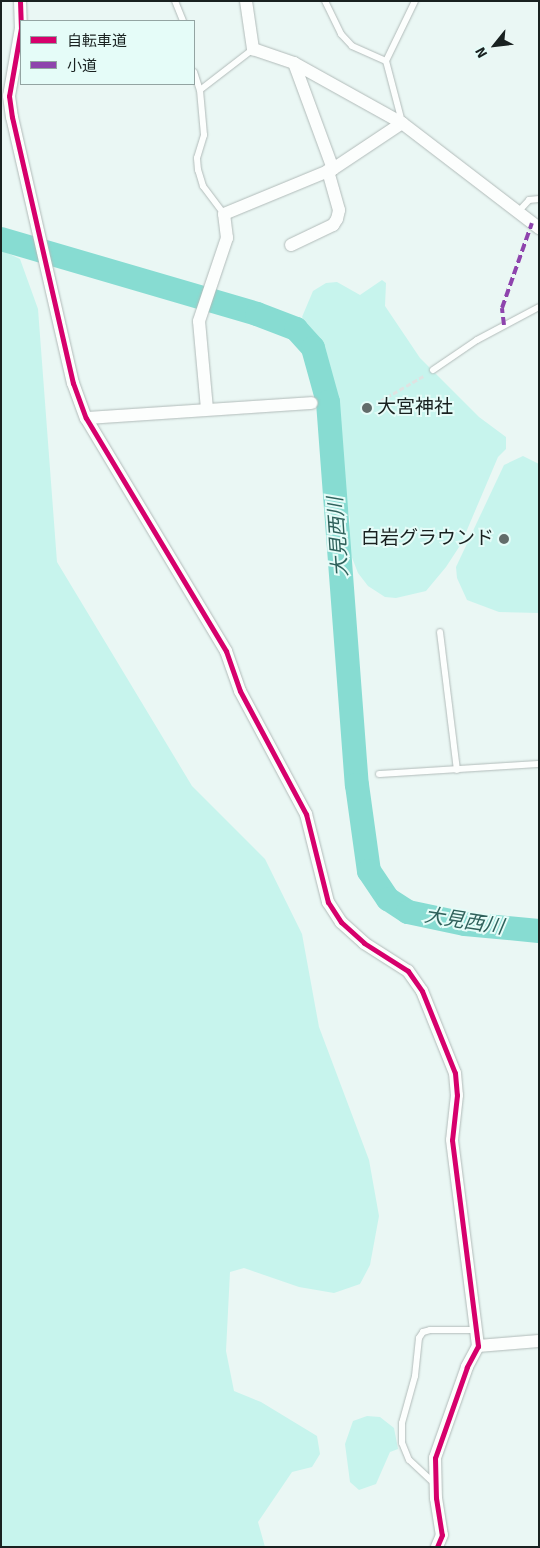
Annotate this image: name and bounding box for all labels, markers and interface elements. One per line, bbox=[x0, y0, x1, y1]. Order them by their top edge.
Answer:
legend bbox=[20, 20, 195, 85]
north arrow bbox=[470, 20, 520, 70]
text: 自転車道 bbox=[67, 32, 127, 50]
text: N bbox=[472, 44, 491, 61]
text: 小道 bbox=[67, 57, 97, 75]
place label: 大宮神社 bbox=[377, 397, 453, 419]
marker: 大宮神社 bbox=[361, 402, 373, 414]
water label: 大見西川 bbox=[323, 496, 353, 578]
place label: 白岩グラウンド bbox=[361, 528, 494, 550]
marker: 白岩グラウンド bbox=[498, 533, 510, 545]
water label: 大見西川 bbox=[423, 903, 505, 939]

